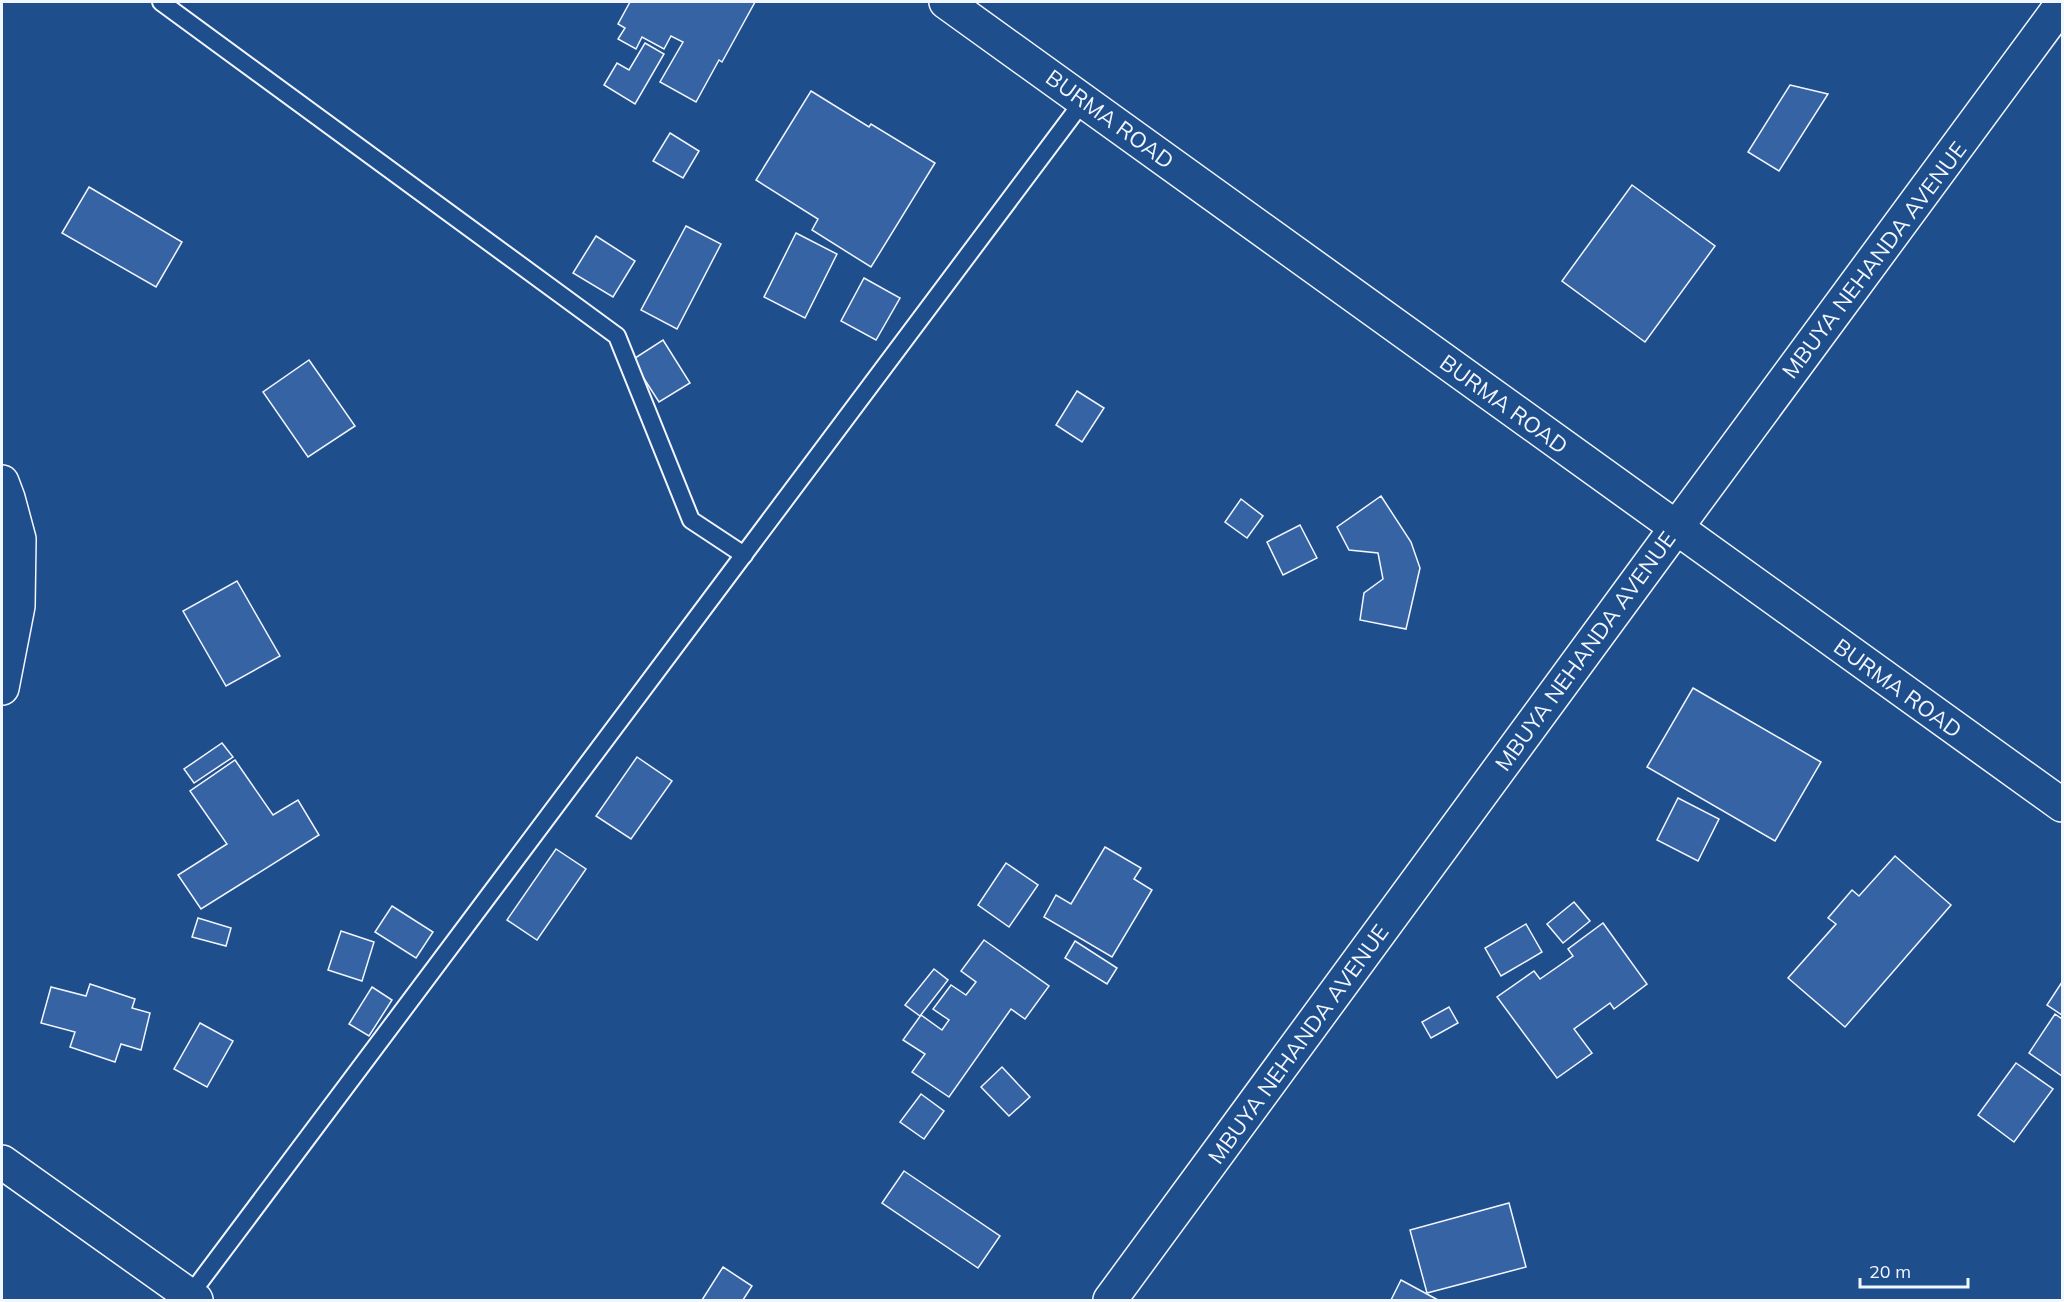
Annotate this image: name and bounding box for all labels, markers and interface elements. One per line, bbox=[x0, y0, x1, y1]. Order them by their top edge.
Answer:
street label: BURMA ROAD bbox=[1041, 63, 1179, 175]
street label: MBUYA NEHANDA AVENUE bbox=[1776, 136, 1972, 384]
street label: BURMA ROAD bbox=[1435, 348, 1573, 460]
street label: MBUYA NEHANDA AVENUE bbox=[1489, 526, 1681, 776]
street label: BURMA ROAD bbox=[1829, 632, 1967, 744]
street label: MBUYA NEHANDA AVENUE bbox=[1202, 919, 1394, 1169]
scale bar bbox=[1860, 1251, 1968, 1289]
text: 20 m bbox=[1869, 1260, 1911, 1283]

